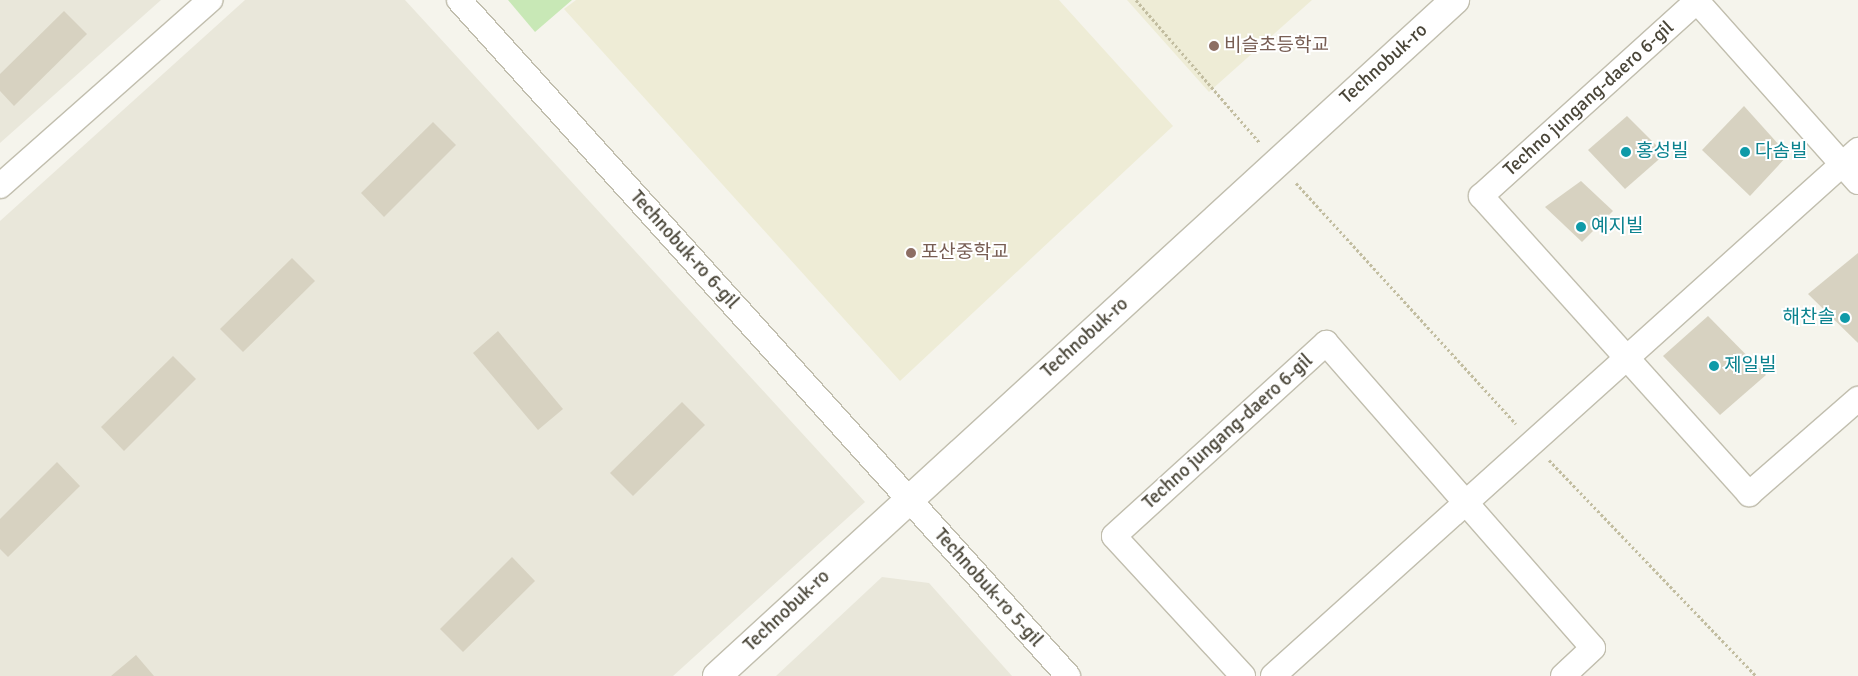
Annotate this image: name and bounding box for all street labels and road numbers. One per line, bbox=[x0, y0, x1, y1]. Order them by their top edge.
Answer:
street label: Techno jungang-daero 6-gil bbox=[1499, 17, 1679, 181]
street label: Technobuk-ro bbox=[1336, 19, 1432, 109]
street label: Technobuk-ro 6-gil bbox=[625, 186, 743, 314]
street label: Technobuk-ro bbox=[1037, 293, 1133, 383]
street label: Techno jungang-daero 6-gil bbox=[1138, 350, 1318, 514]
street label: Technobuk-ro 5-gil bbox=[929, 524, 1047, 652]
street label: Technobuk-ro bbox=[739, 565, 835, 657]

